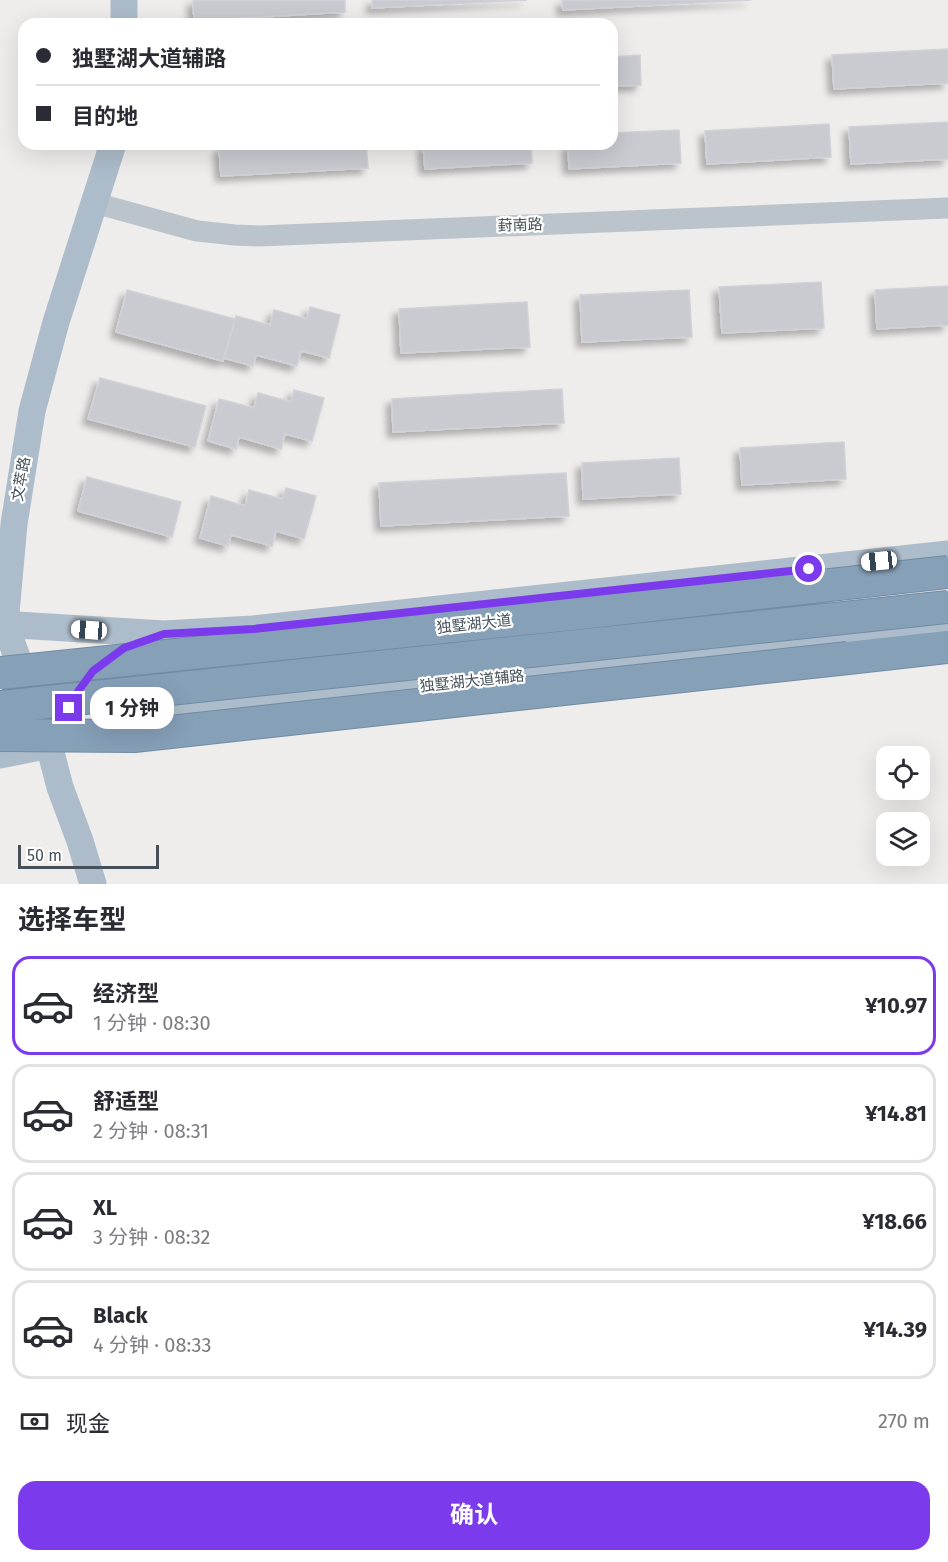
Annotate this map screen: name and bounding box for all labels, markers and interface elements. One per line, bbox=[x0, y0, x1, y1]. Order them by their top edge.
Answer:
text: 独墅湖大道辅路 bbox=[72, 45, 226, 72]
text: 目的地 bbox=[72, 103, 138, 130]
street label: 葑南路 bbox=[497, 215, 543, 235]
street label: 文萃路 bbox=[8, 455, 34, 503]
car bbox=[860, 550, 898, 572]
route start bbox=[795, 555, 822, 582]
street label: 独墅湖大道 bbox=[436, 611, 512, 637]
car bbox=[70, 620, 108, 640]
street label: 独墅湖大道辅路 bbox=[419, 667, 525, 695]
callout: 1 分钟 bbox=[90, 687, 174, 729]
route end bbox=[55, 694, 82, 721]
text: 1 分钟 bbox=[105, 696, 159, 720]
map controls bbox=[876, 746, 930, 866]
button: locate bbox=[876, 746, 930, 800]
button: layers bbox=[876, 812, 930, 866]
scale bar bbox=[18, 842, 159, 869]
text: 50 m bbox=[27, 846, 62, 865]
text: 选择车型 bbox=[18, 904, 126, 936]
icon: car bbox=[21, 979, 75, 1033]
text: 经济型 bbox=[93, 980, 159, 1007]
text: ¥10.97 bbox=[865, 992, 927, 1019]
text: 1 分钟 · 08:30 bbox=[93, 1011, 211, 1035]
icon: car bbox=[21, 1087, 75, 1141]
text: 舒适型 bbox=[93, 1088, 159, 1115]
text: ¥14.81 bbox=[865, 1100, 927, 1127]
text: 2 分钟 · 08:31 bbox=[93, 1119, 209, 1143]
text: XL bbox=[93, 1194, 117, 1221]
icon: car bbox=[21, 1195, 75, 1249]
text: ¥18.66 bbox=[862, 1208, 927, 1235]
text: 3 分钟 · 08:32 bbox=[93, 1225, 211, 1249]
text: Black bbox=[93, 1302, 148, 1329]
icon: car bbox=[21, 1303, 75, 1357]
text: ¥14.39 bbox=[863, 1316, 927, 1343]
text: 4 分钟 · 08:33 bbox=[93, 1333, 211, 1357]
icon: cash bbox=[18, 1405, 51, 1438]
text: 270 m bbox=[878, 1409, 930, 1433]
text: 现金 bbox=[66, 1410, 110, 1437]
button: 确认 bbox=[18, 1481, 930, 1550]

